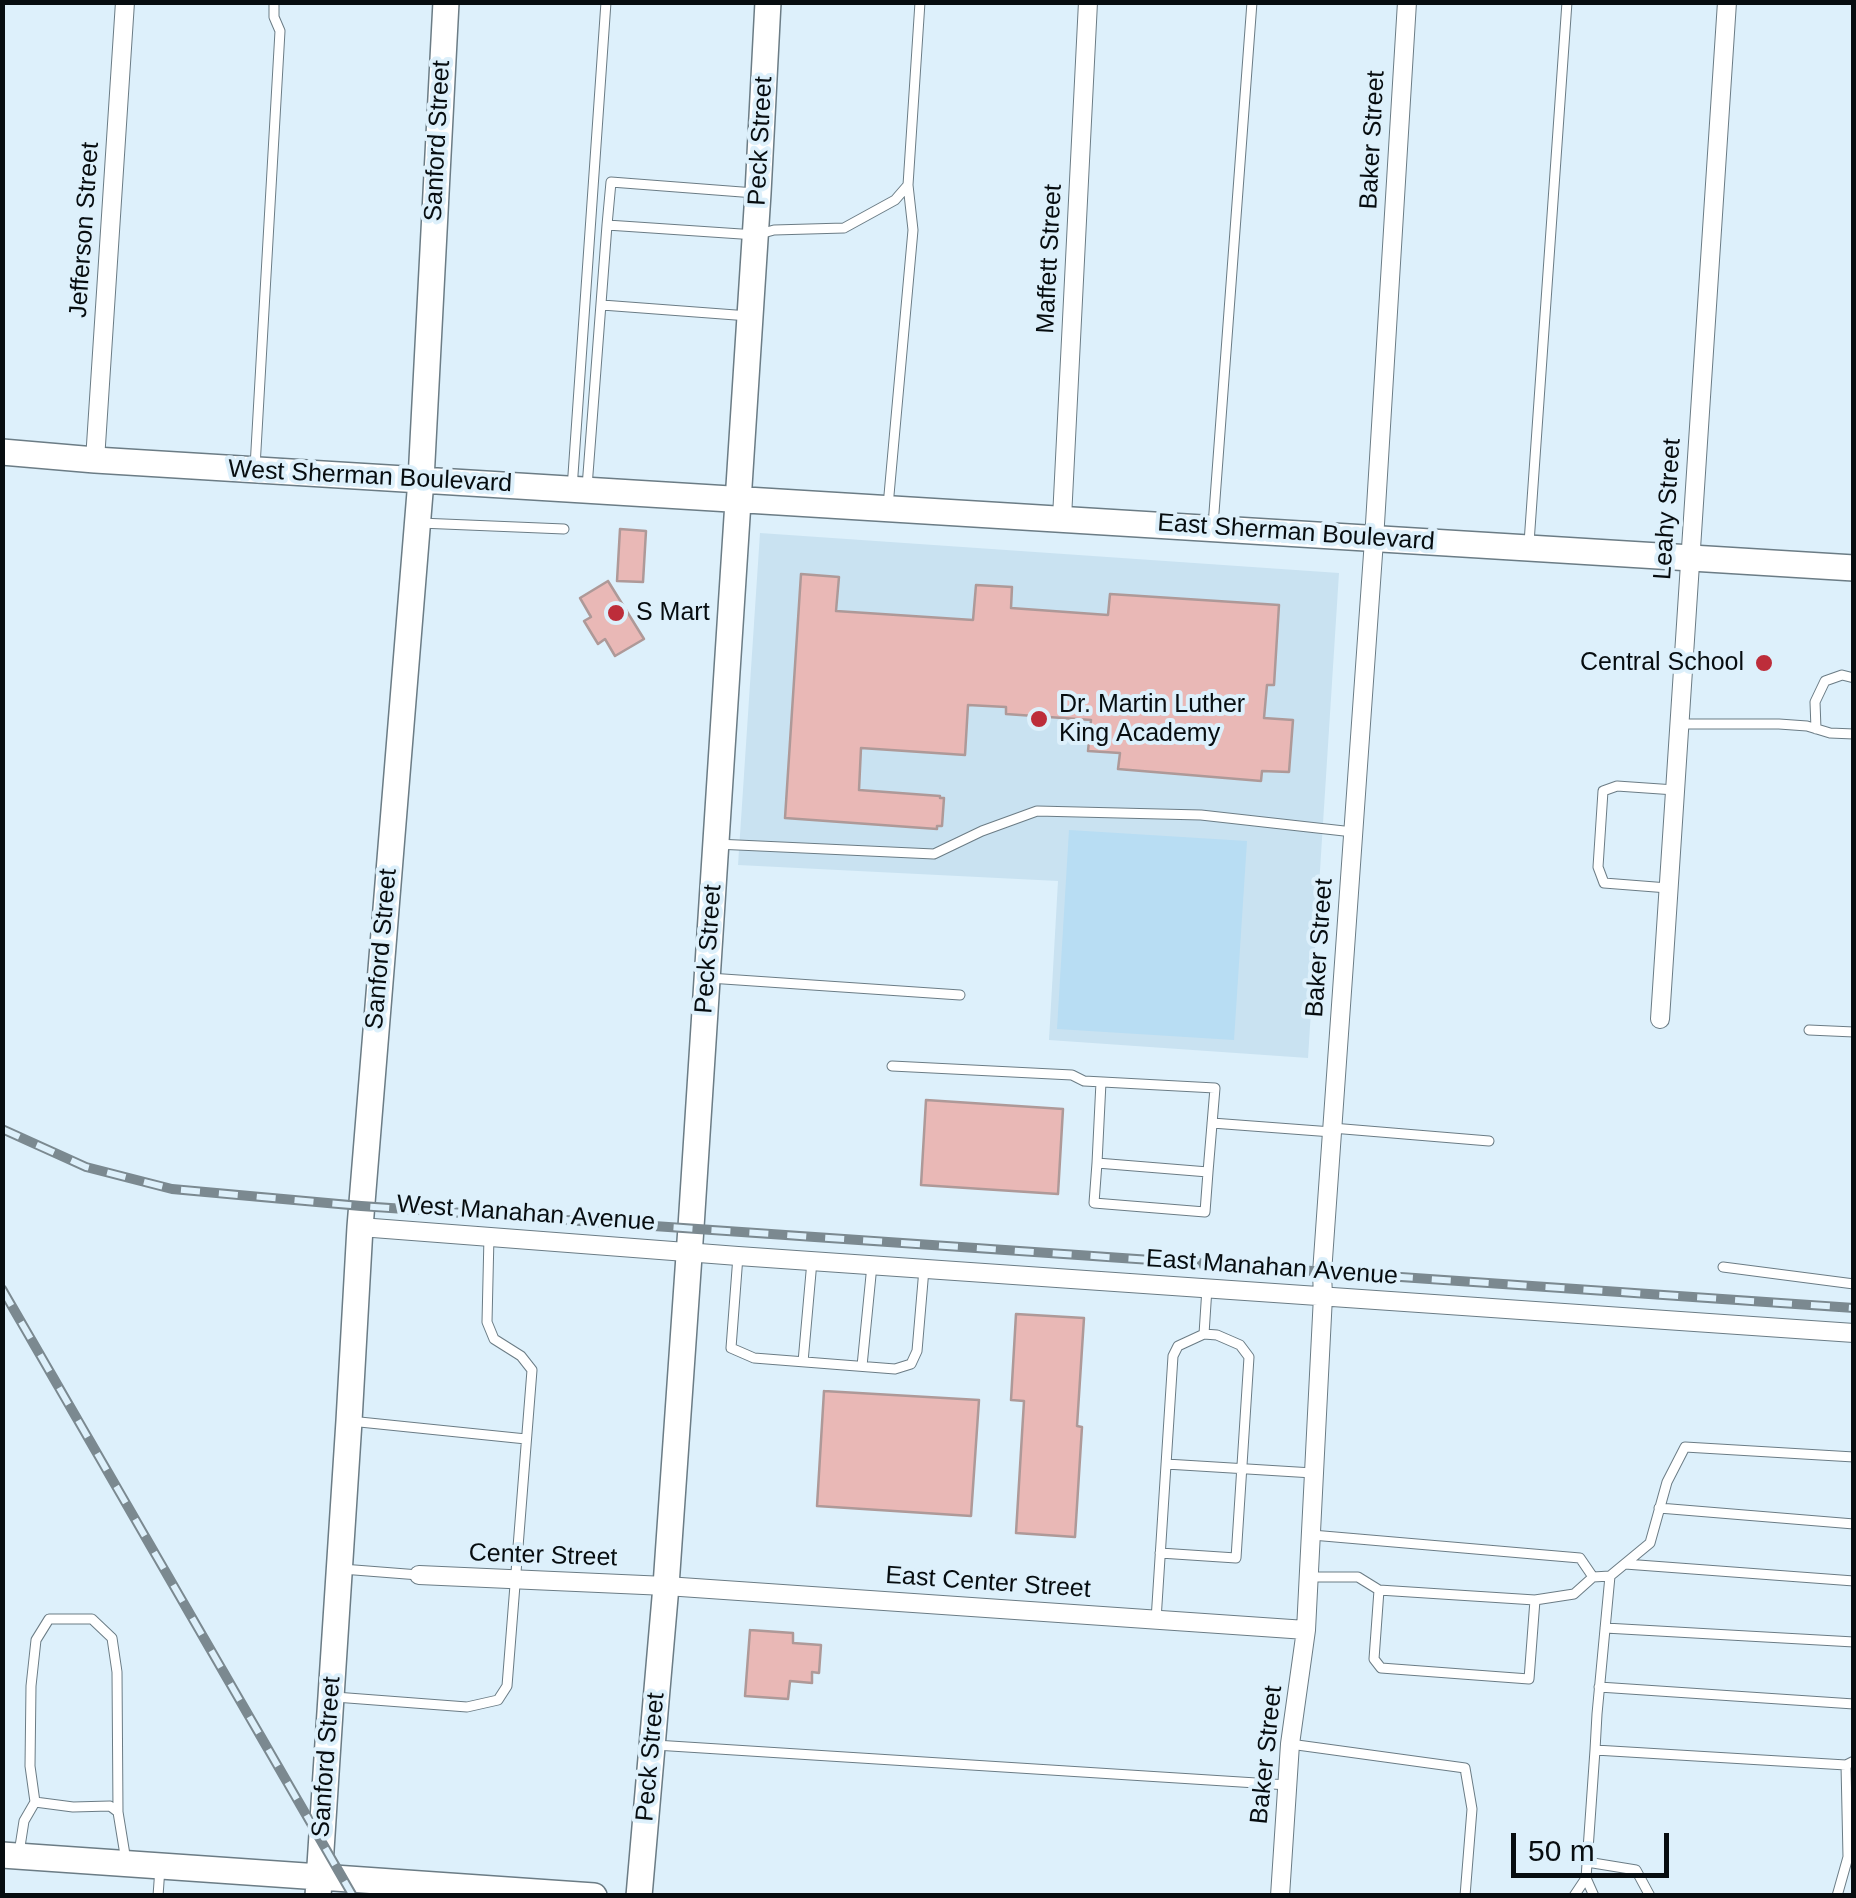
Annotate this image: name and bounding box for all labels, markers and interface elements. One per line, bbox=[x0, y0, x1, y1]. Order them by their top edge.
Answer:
street label: Sanford Street bbox=[419, 60, 457, 222]
street label: Baker Street bbox=[1354, 70, 1392, 210]
street label: Peck Street bbox=[743, 76, 779, 206]
street label: Jefferson Street bbox=[64, 141, 106, 319]
street label: Maffett Street bbox=[1031, 184, 1069, 334]
street label: Leahy Street bbox=[1648, 437, 1688, 581]
street label: West Sherman Boulevard bbox=[227, 455, 513, 499]
street label: East Sherman Boulevard bbox=[1156, 508, 1436, 558]
place label: S Mart bbox=[636, 598, 710, 628]
marker: S Mart bbox=[605, 602, 627, 624]
place label: Central School bbox=[1580, 648, 1744, 678]
marker: Central School bbox=[1753, 652, 1775, 674]
place label: Dr. Martin Luther King Academy bbox=[1059, 690, 1245, 749]
marker: Dr. Martin Luther King Academy bbox=[1028, 708, 1050, 730]
street label: Sanford Street bbox=[360, 867, 404, 1031]
street label: Baker Street bbox=[1300, 878, 1340, 1018]
street label: Peck Street bbox=[690, 883, 728, 1015]
street label: West Manahan Avenue bbox=[396, 1190, 656, 1238]
street label: East Manahan Avenue bbox=[1145, 1244, 1399, 1292]
street label: Center Street bbox=[468, 1538, 618, 1574]
street label: East Center Street bbox=[884, 1561, 1092, 1605]
street label: Sanford Street bbox=[306, 1676, 348, 1838]
street label: Baker Street bbox=[1245, 1684, 1289, 1826]
street label: Peck Street bbox=[630, 1691, 672, 1823]
scale bar bbox=[1516, 1813, 1674, 1875]
text: 50 m bbox=[1528, 1834, 1595, 1867]

